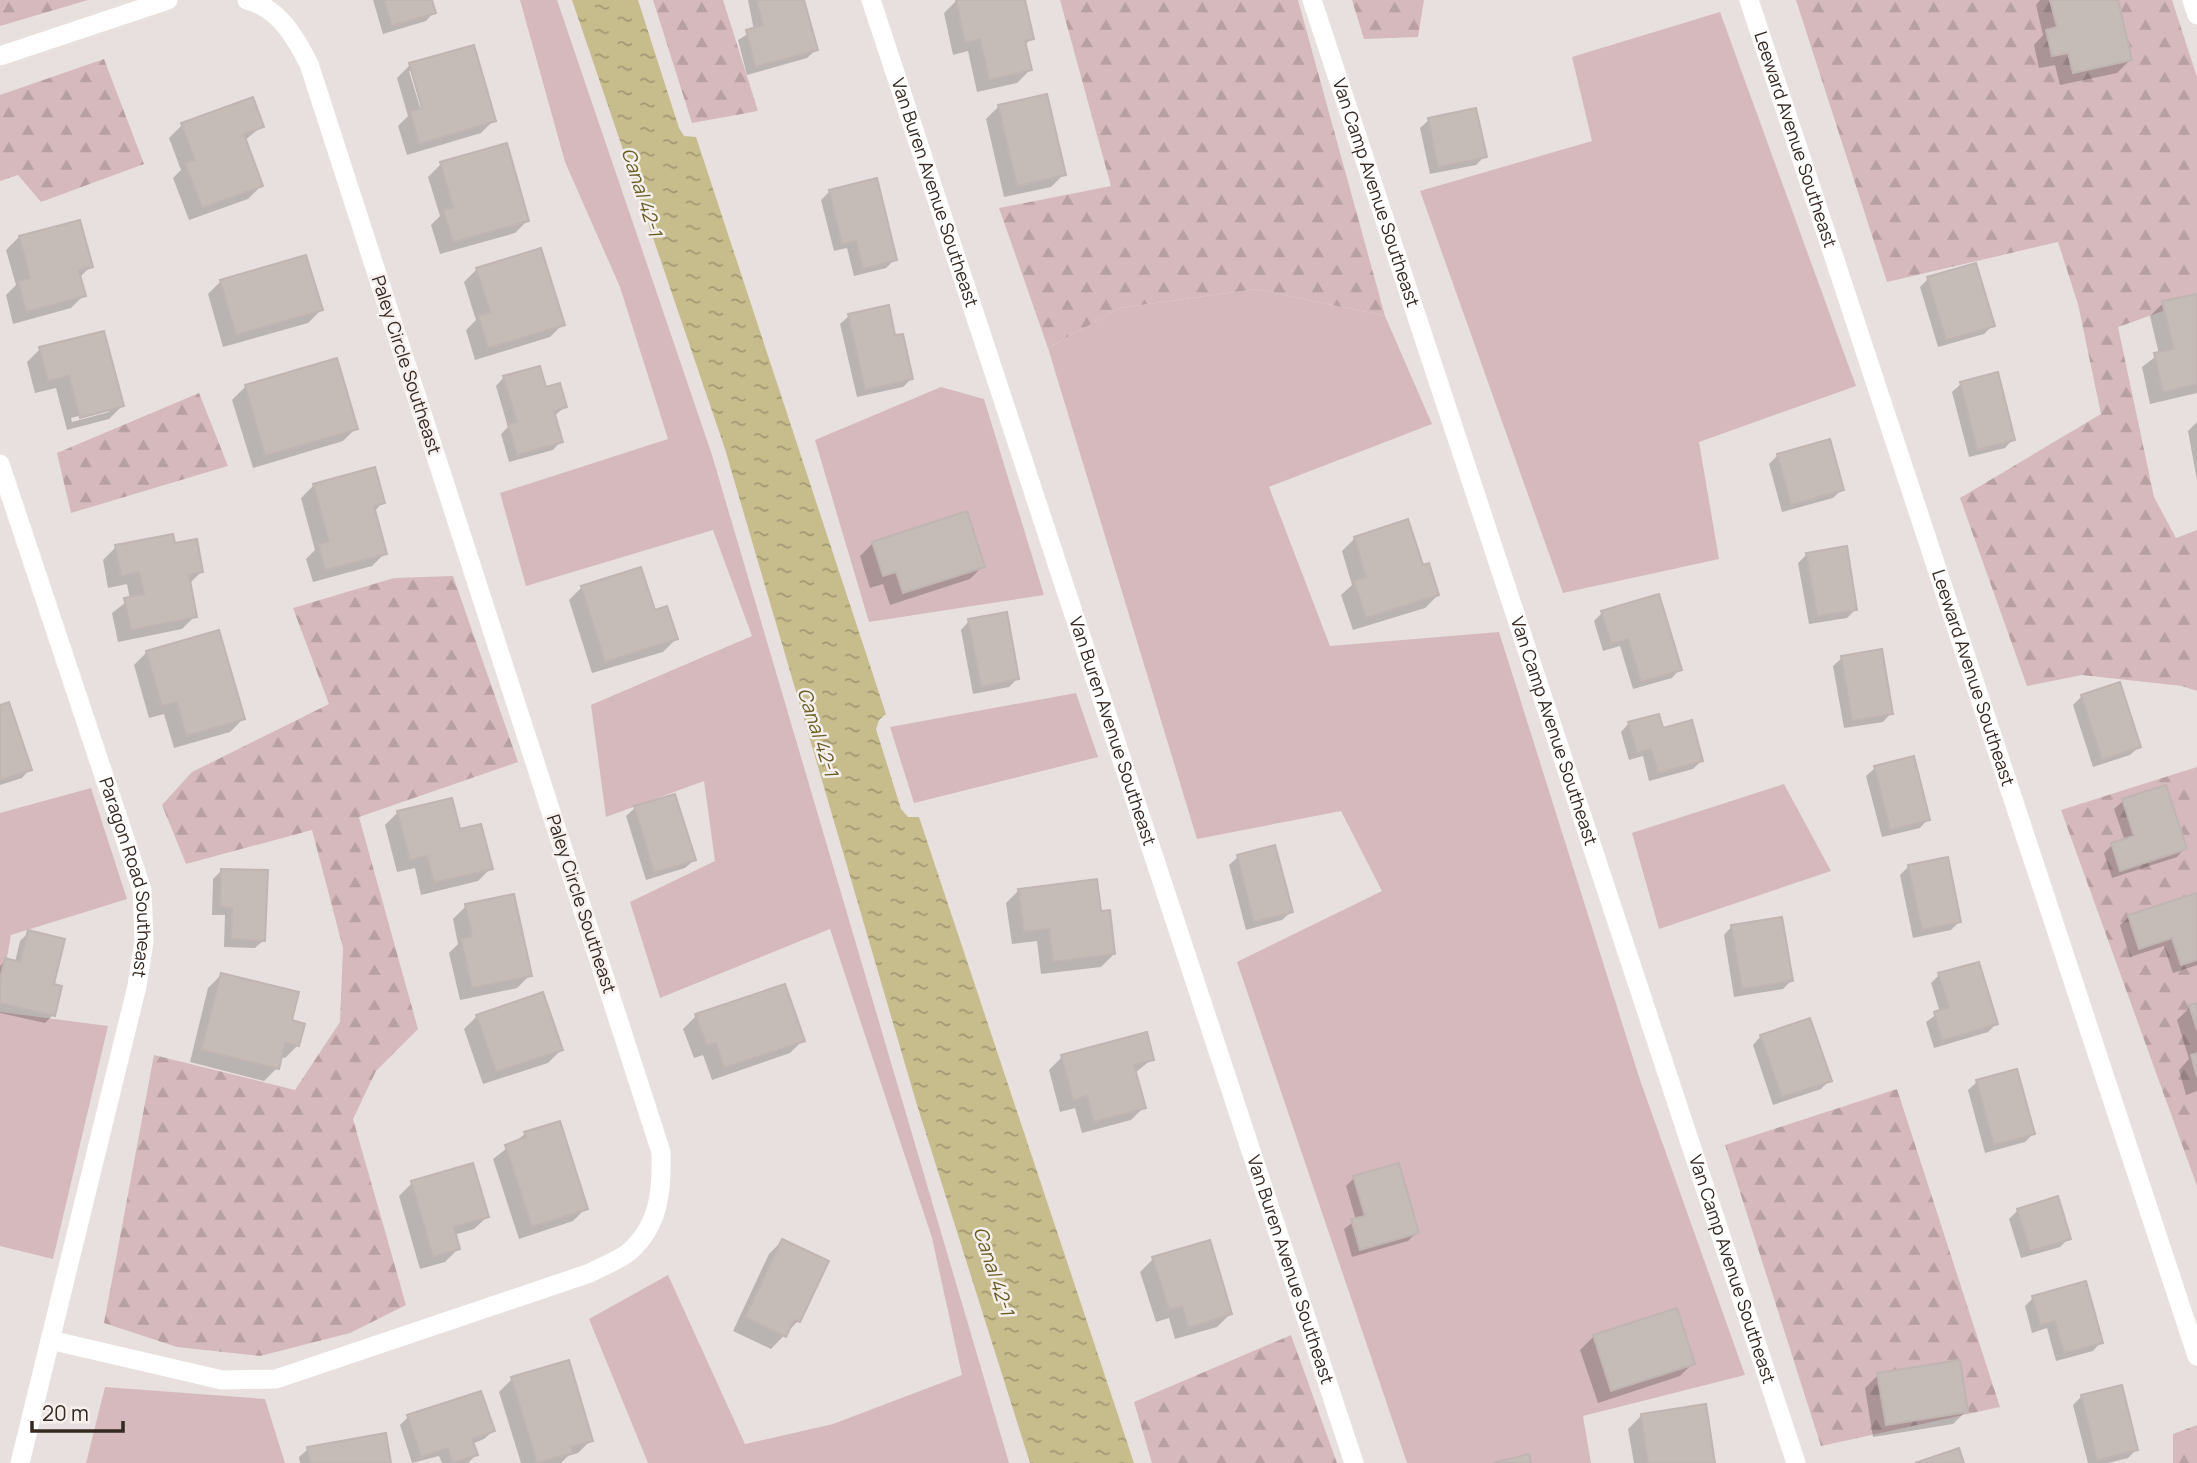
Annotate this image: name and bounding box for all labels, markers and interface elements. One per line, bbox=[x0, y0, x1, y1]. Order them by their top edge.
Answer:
street label: Leeward Avenue Southeast bbox=[1749, 28, 1843, 251]
street label: Van Buren Avenue Southeast bbox=[887, 75, 985, 310]
street label: Van Camp Avenue Southeast bbox=[1328, 75, 1426, 310]
water label: Canal 42-1 bbox=[615, 144, 669, 241]
street label: Paley Circle Southeast bbox=[367, 272, 447, 457]
street label: Leeward Avenue Southeast bbox=[1927, 566, 2021, 789]
street label: Van Buren Avenue Southeast bbox=[1064, 613, 1162, 848]
street label: Van Camp Avenue Southeast bbox=[1506, 613, 1604, 848]
water label: Canal 42-1 bbox=[791, 684, 845, 781]
street label: Paragon Road Southeast bbox=[94, 774, 157, 979]
street label: Paley Circle Southeast bbox=[542, 811, 622, 996]
street label: Van Buren Avenue Southeast bbox=[1242, 1152, 1340, 1387]
street label: Van Camp Avenue Southeast bbox=[1684, 1152, 1782, 1386]
water label: Canal 42-1 bbox=[967, 1223, 1021, 1320]
scale bar bbox=[32, 1390, 122, 1434]
text: 20 m bbox=[42, 1399, 89, 1427]

